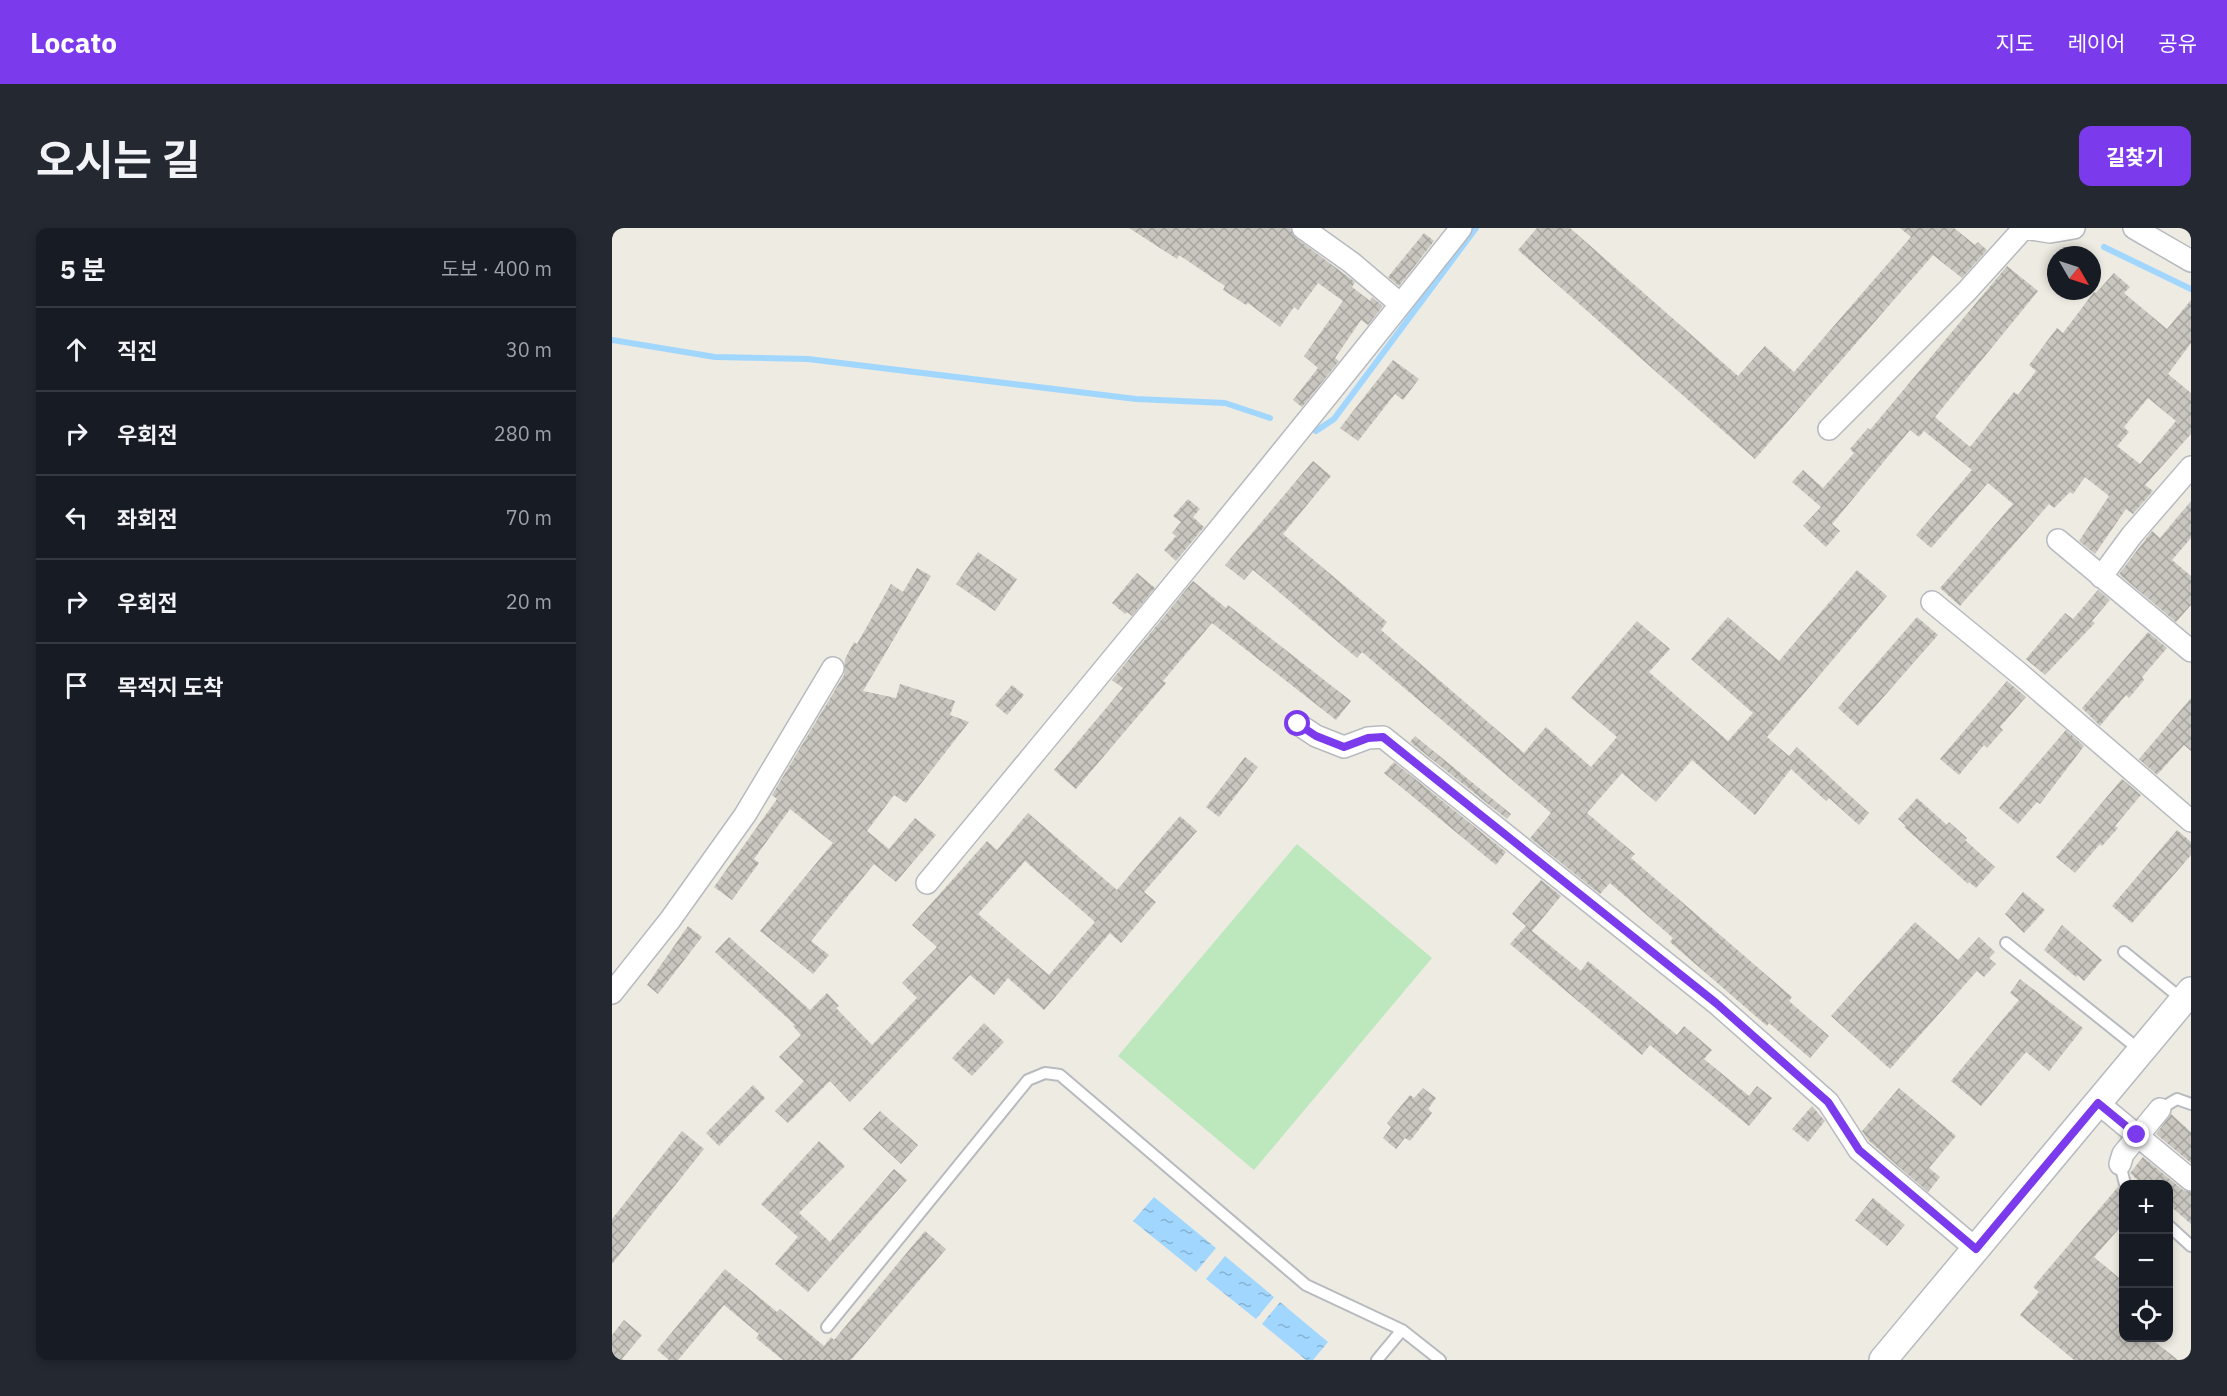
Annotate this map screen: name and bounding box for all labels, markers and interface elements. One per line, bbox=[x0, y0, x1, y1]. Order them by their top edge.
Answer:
text: Locato bbox=[30, 24, 117, 61]
text: 지도 bbox=[1996, 29, 2034, 57]
text: 레이어 bbox=[2067, 29, 2125, 57]
text: 공유 bbox=[2158, 29, 2197, 57]
button: 길찾기 bbox=[2079, 126, 2191, 186]
text: 오시는 길 bbox=[36, 132, 200, 187]
north arrow bbox=[2047, 246, 2101, 300]
text: 5 분 bbox=[60, 252, 106, 286]
text: 도보 · 400 m bbox=[441, 255, 552, 282]
icon: ahead bbox=[60, 333, 93, 366]
text: 직진 bbox=[117, 336, 157, 365]
text: 30 m bbox=[506, 336, 552, 363]
icon: right bbox=[60, 417, 93, 450]
text: 우회전 bbox=[117, 420, 178, 449]
text: 280 m bbox=[494, 420, 552, 447]
icon: left bbox=[60, 501, 93, 534]
text: 좌회전 bbox=[117, 504, 178, 533]
text: 70 m bbox=[506, 504, 552, 531]
icon: right bbox=[60, 585, 93, 618]
text: 우회전 bbox=[117, 588, 178, 617]
text: 20 m bbox=[506, 588, 552, 615]
icon: arrive bbox=[60, 669, 93, 702]
text: 목적지 도착 bbox=[117, 672, 223, 701]
route start bbox=[1284, 710, 1310, 736]
route end bbox=[2123, 1121, 2149, 1147]
map controls bbox=[2119, 1180, 2173, 1342]
button: + bbox=[2119, 1180, 2173, 1234]
button: − bbox=[2119, 1234, 2173, 1288]
button: locate bbox=[2119, 1288, 2173, 1342]

